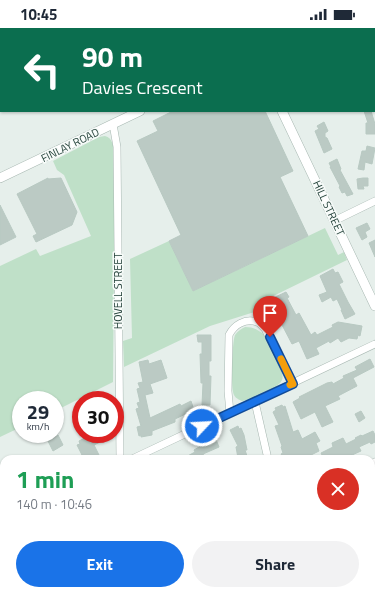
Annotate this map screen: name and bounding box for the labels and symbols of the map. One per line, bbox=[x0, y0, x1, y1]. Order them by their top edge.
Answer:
street label: FINLAY ROAD bbox=[38, 124, 102, 166]
street label: HILL STREET bbox=[309, 178, 349, 239]
street label: HOVELL STREET bbox=[110, 253, 126, 329]
pin bbox=[253, 296, 287, 337]
speed limit sign: 30 bbox=[72, 391, 124, 443]
position arrow bbox=[181, 405, 223, 447]

